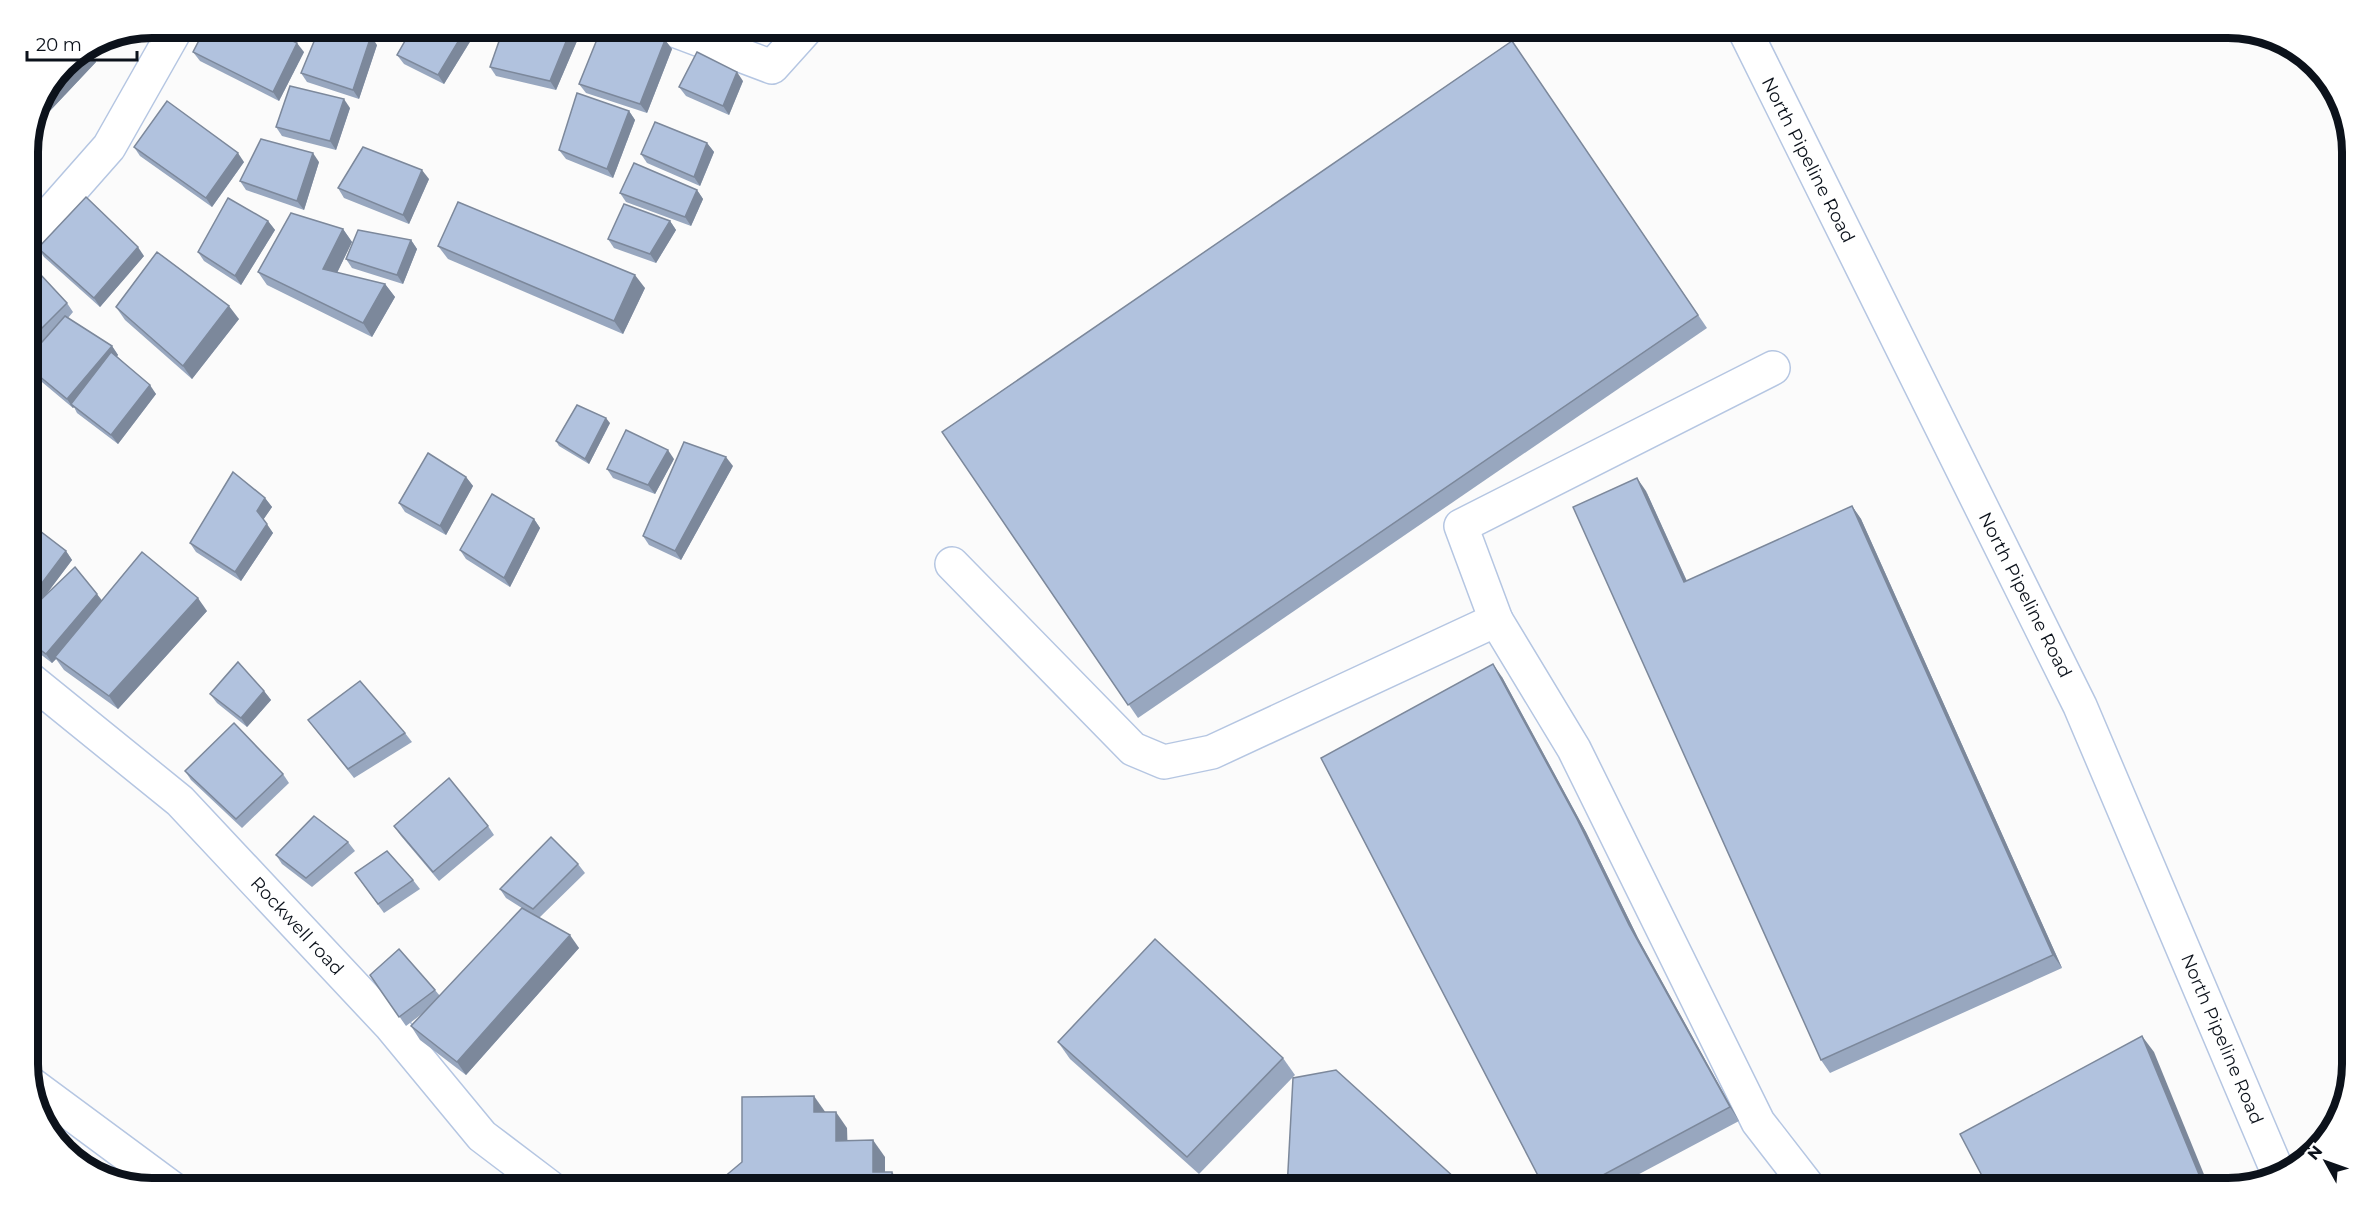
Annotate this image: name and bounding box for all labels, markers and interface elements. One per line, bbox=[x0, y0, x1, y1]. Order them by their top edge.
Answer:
scale bar bbox=[27, 24, 136, 62]
text: 20 m bbox=[36, 34, 82, 56]
street label: North Pipeline Road bbox=[1757, 73, 1859, 247]
street label: North Pipeline Road bbox=[1974, 508, 2076, 682]
street label: Rockwell road bbox=[246, 872, 348, 980]
street label: North Pipeline Road bbox=[2176, 950, 2268, 1128]
north arrow bbox=[2296, 1132, 2356, 1192]
text: N bbox=[2303, 1142, 2326, 1164]

